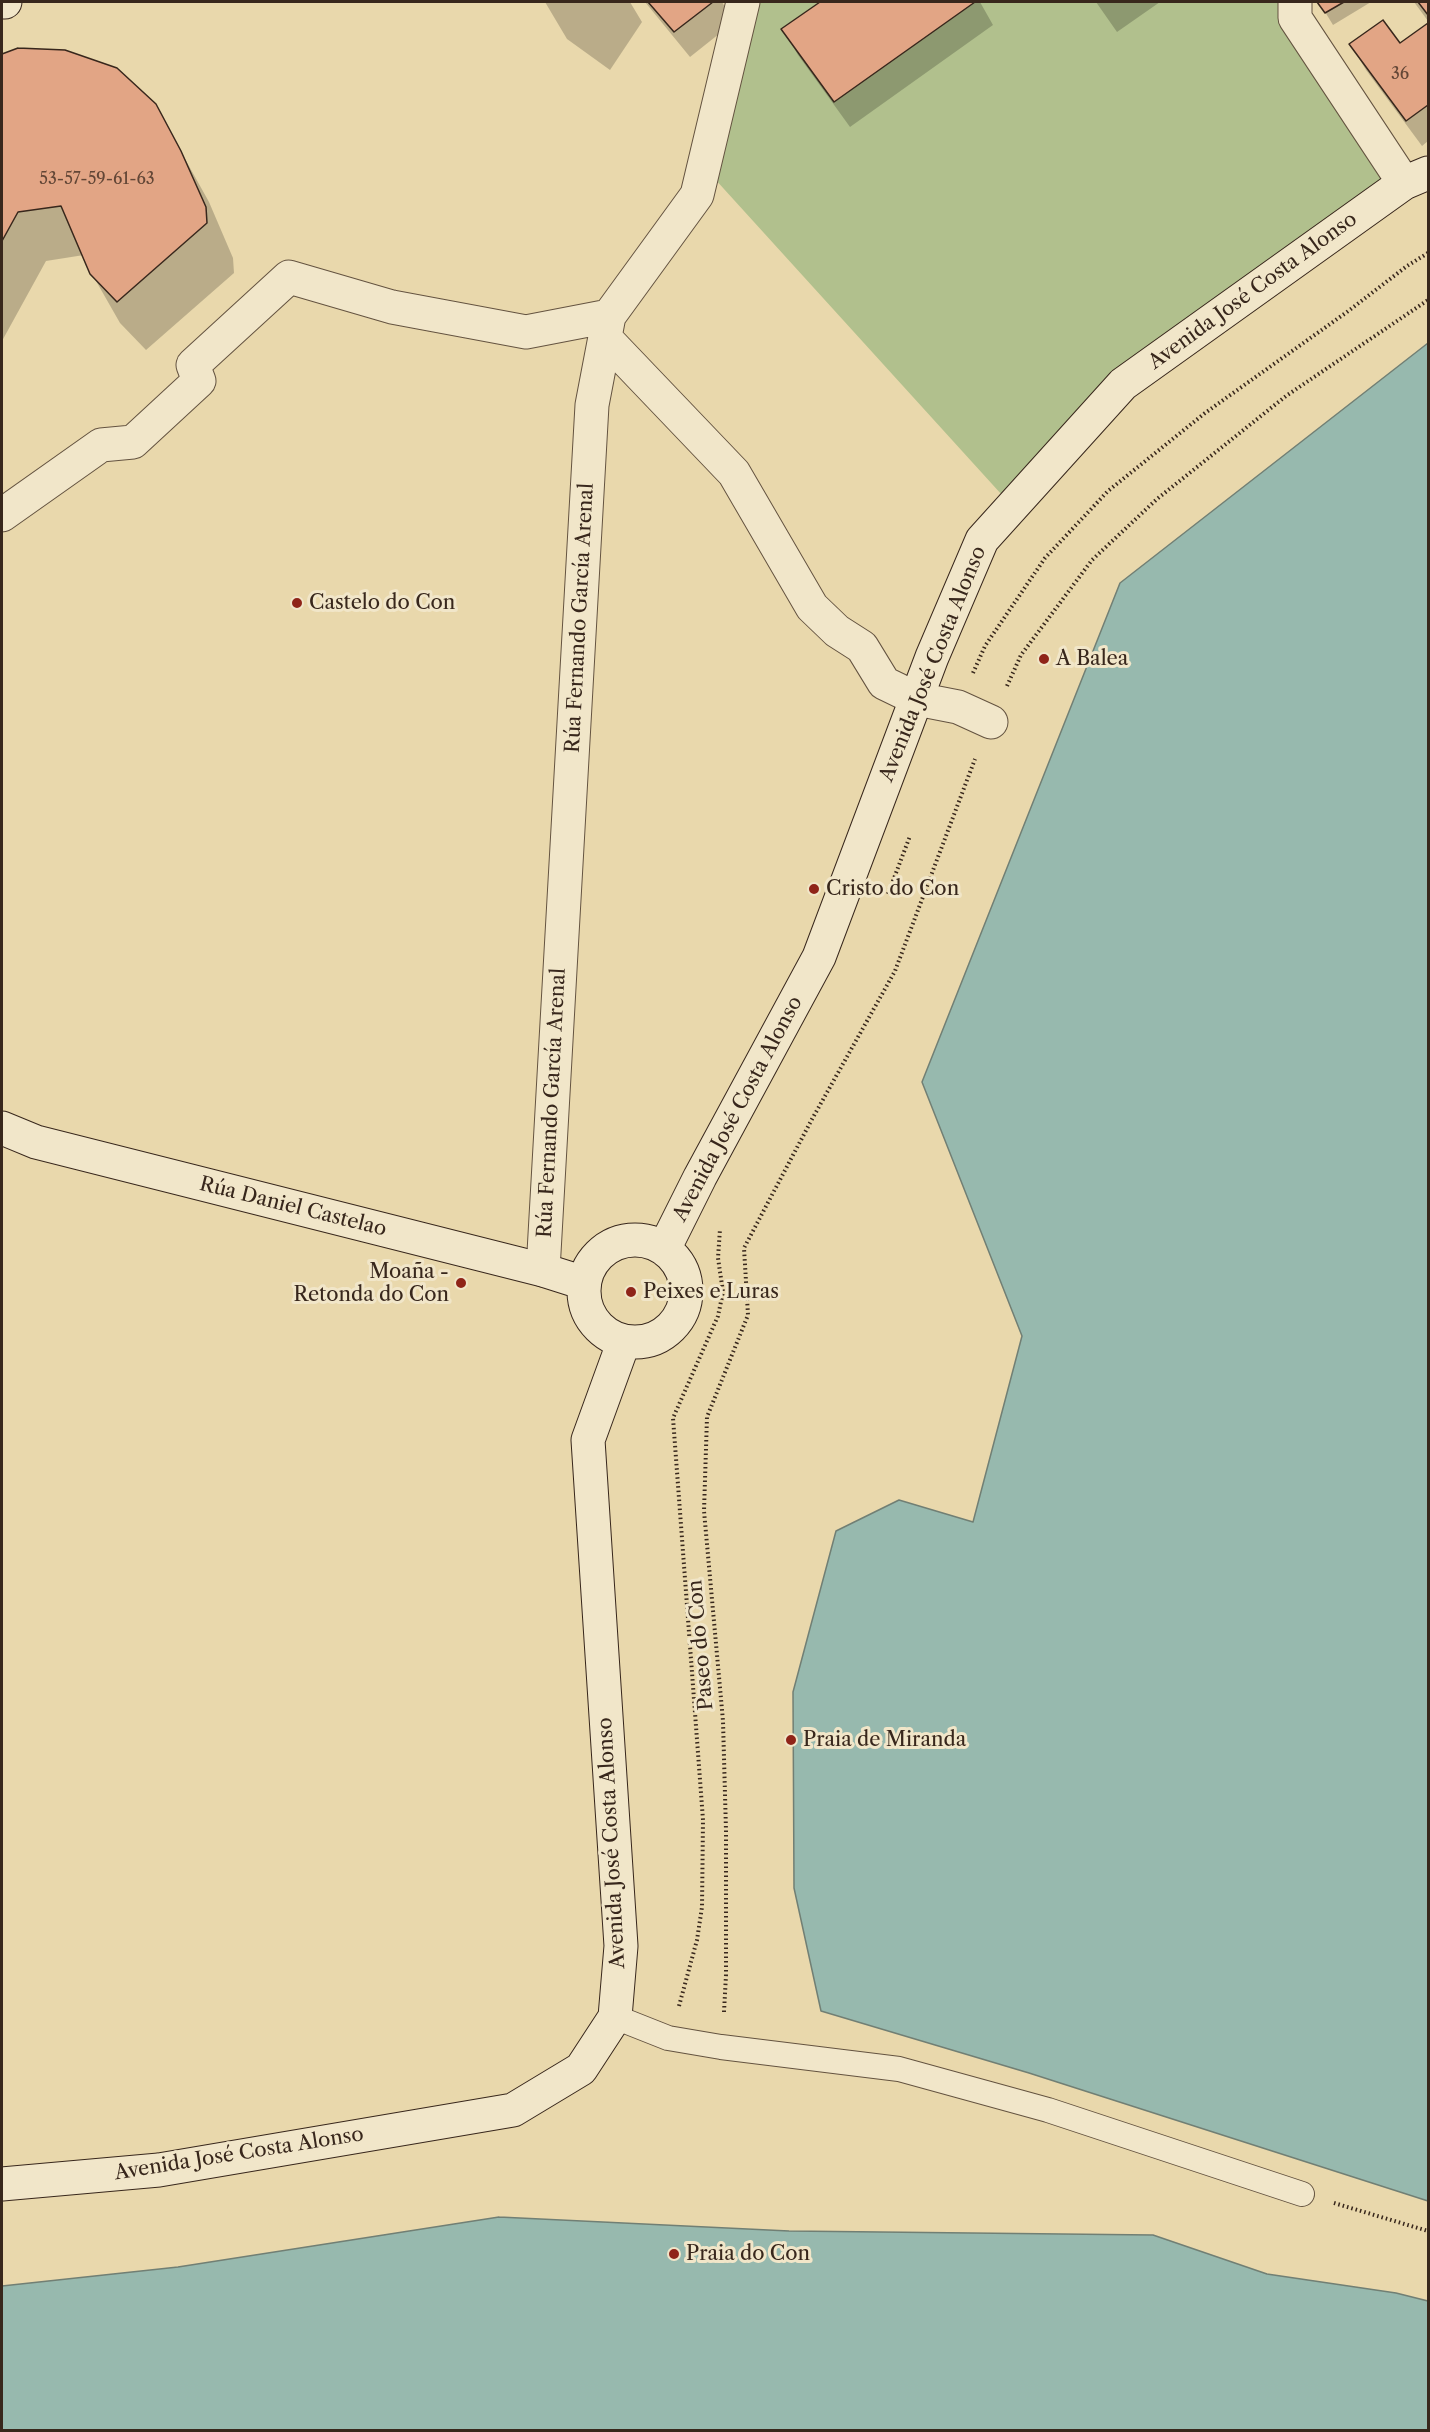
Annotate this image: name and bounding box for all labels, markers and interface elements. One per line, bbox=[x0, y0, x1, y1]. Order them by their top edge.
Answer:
house number: 36 bbox=[1391, 64, 1409, 84]
house number: 53-57-59-61-63 bbox=[39, 169, 155, 189]
street label: Avenida José Costa Alonso bbox=[1144, 207, 1362, 375]
street label: Rúa Fernando García Arenal bbox=[561, 482, 599, 754]
street label: Avenida José Costa Alonso bbox=[875, 543, 991, 785]
place label: Castelo do Con bbox=[309, 591, 455, 615]
marker: Castelo do Con bbox=[290, 596, 304, 610]
place label: A Balea bbox=[1056, 647, 1128, 671]
marker: A Balea bbox=[1037, 652, 1051, 666]
place label: Cristo do Con bbox=[826, 877, 959, 901]
marker: Cristo do Con bbox=[807, 882, 821, 896]
street label: Rúa Fernando García Arenal bbox=[533, 967, 571, 1239]
street label: Avenida José Costa Alonso bbox=[668, 992, 808, 1226]
street label: Rúa Daniel Castelao bbox=[197, 1172, 389, 1242]
place label: Moaña - Retonda do Con bbox=[293, 1260, 449, 1307]
marker: Moaña - Retonda do Con bbox=[454, 1276, 468, 1290]
place label: Peixes e Luras bbox=[643, 1280, 779, 1304]
marker: Peixes e Luras bbox=[624, 1285, 638, 1299]
street label: Paseo do Con bbox=[683, 1579, 719, 1711]
street label: Avenida José Costa Alonso bbox=[593, 1717, 631, 1969]
place label: Praia de Miranda bbox=[803, 1728, 966, 1752]
marker: Praia de Miranda bbox=[784, 1733, 798, 1747]
street label: Avenida José Costa Alonso bbox=[113, 2122, 365, 2186]
place label: Praia do Con bbox=[686, 2242, 810, 2266]
marker: Praia do Con bbox=[667, 2247, 681, 2261]

